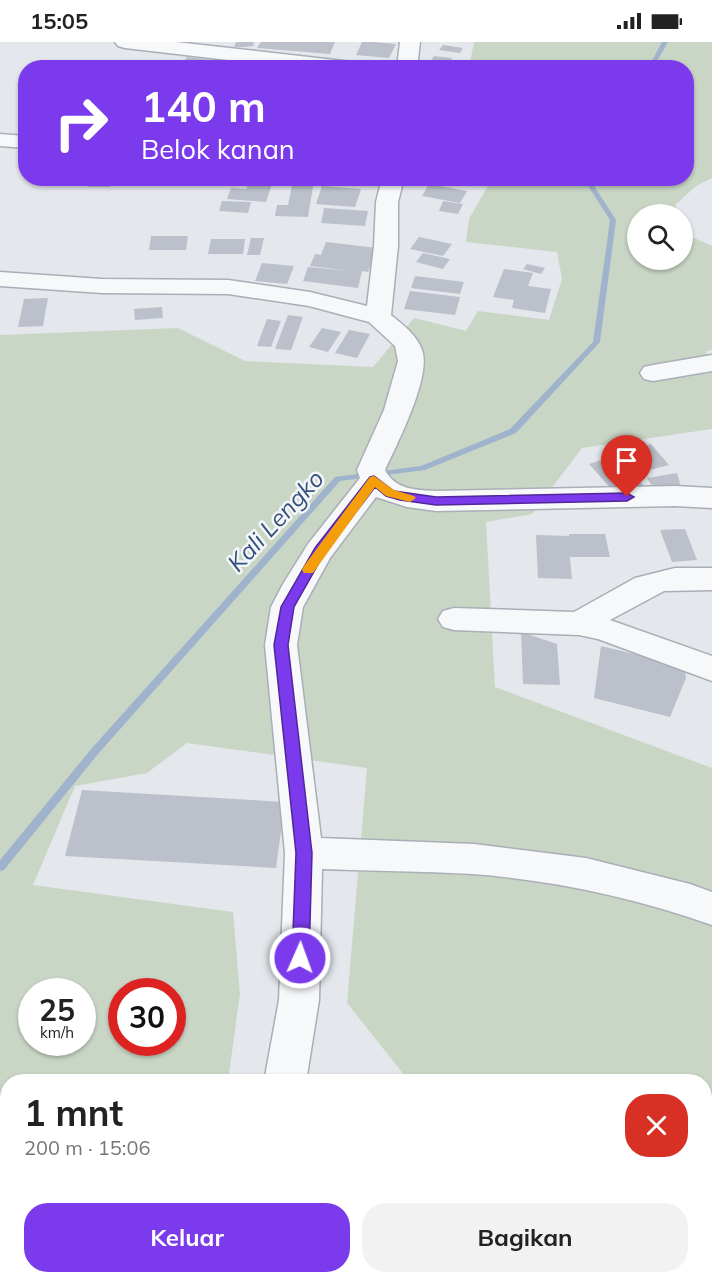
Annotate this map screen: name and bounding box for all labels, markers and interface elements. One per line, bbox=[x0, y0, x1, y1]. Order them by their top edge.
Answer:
text: 15:05 bbox=[30, 7, 88, 35]
text: 140 m bbox=[141, 80, 266, 133]
icon: right bbox=[42, 84, 120, 162]
text: Belok kanan bbox=[141, 132, 295, 166]
map controls bbox=[627, 204, 693, 270]
button: search bbox=[627, 204, 693, 270]
pin bbox=[601, 435, 652, 497]
icon: arrive bbox=[610, 444, 643, 477]
water label: Kali Lengko bbox=[221, 463, 330, 577]
position arrow bbox=[268, 926, 332, 990]
speed limit sign: 30 bbox=[108, 978, 186, 1056]
text: 25 bbox=[39, 991, 75, 1029]
text: km/h bbox=[40, 1023, 74, 1042]
text: 1 mnt bbox=[24, 1090, 123, 1135]
button: close bbox=[625, 1094, 688, 1157]
text: 200 m · 15:06 bbox=[24, 1135, 150, 1160]
button: Keluar bbox=[24, 1203, 350, 1272]
button: Bagikan bbox=[362, 1203, 688, 1272]

